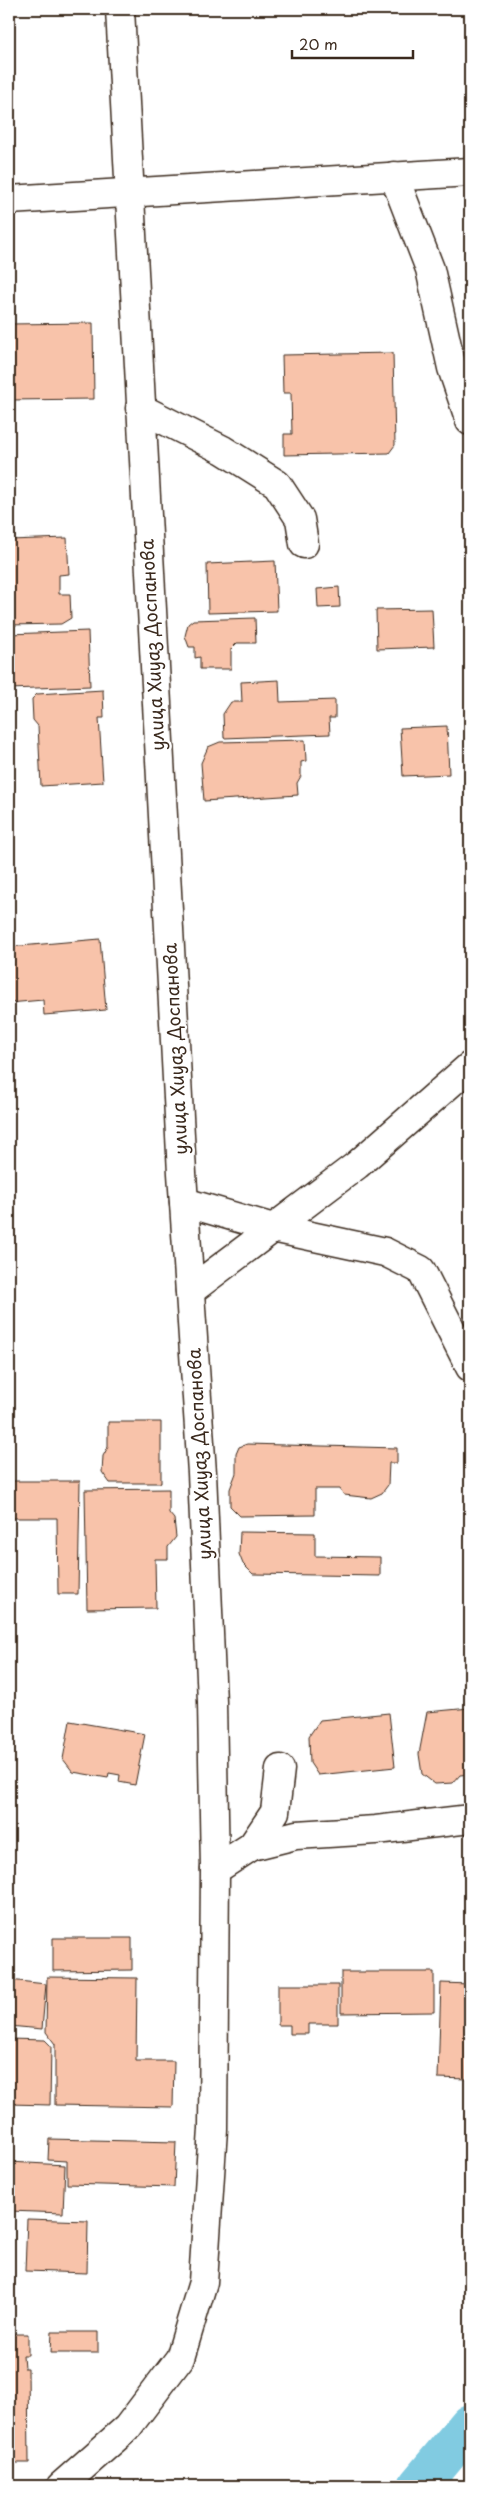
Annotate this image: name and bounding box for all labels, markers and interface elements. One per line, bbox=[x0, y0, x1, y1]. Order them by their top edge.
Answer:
scale bar bbox=[292, 28, 413, 60]
text: 20 m bbox=[299, 32, 338, 55]
street label: улица Хиуаз Доспанова bbox=[132, 538, 171, 752]
street label: улица Хиуаз Доспанова bbox=[155, 942, 194, 1156]
street label: улица Хиуаз Доспанова bbox=[179, 1347, 218, 1561]

